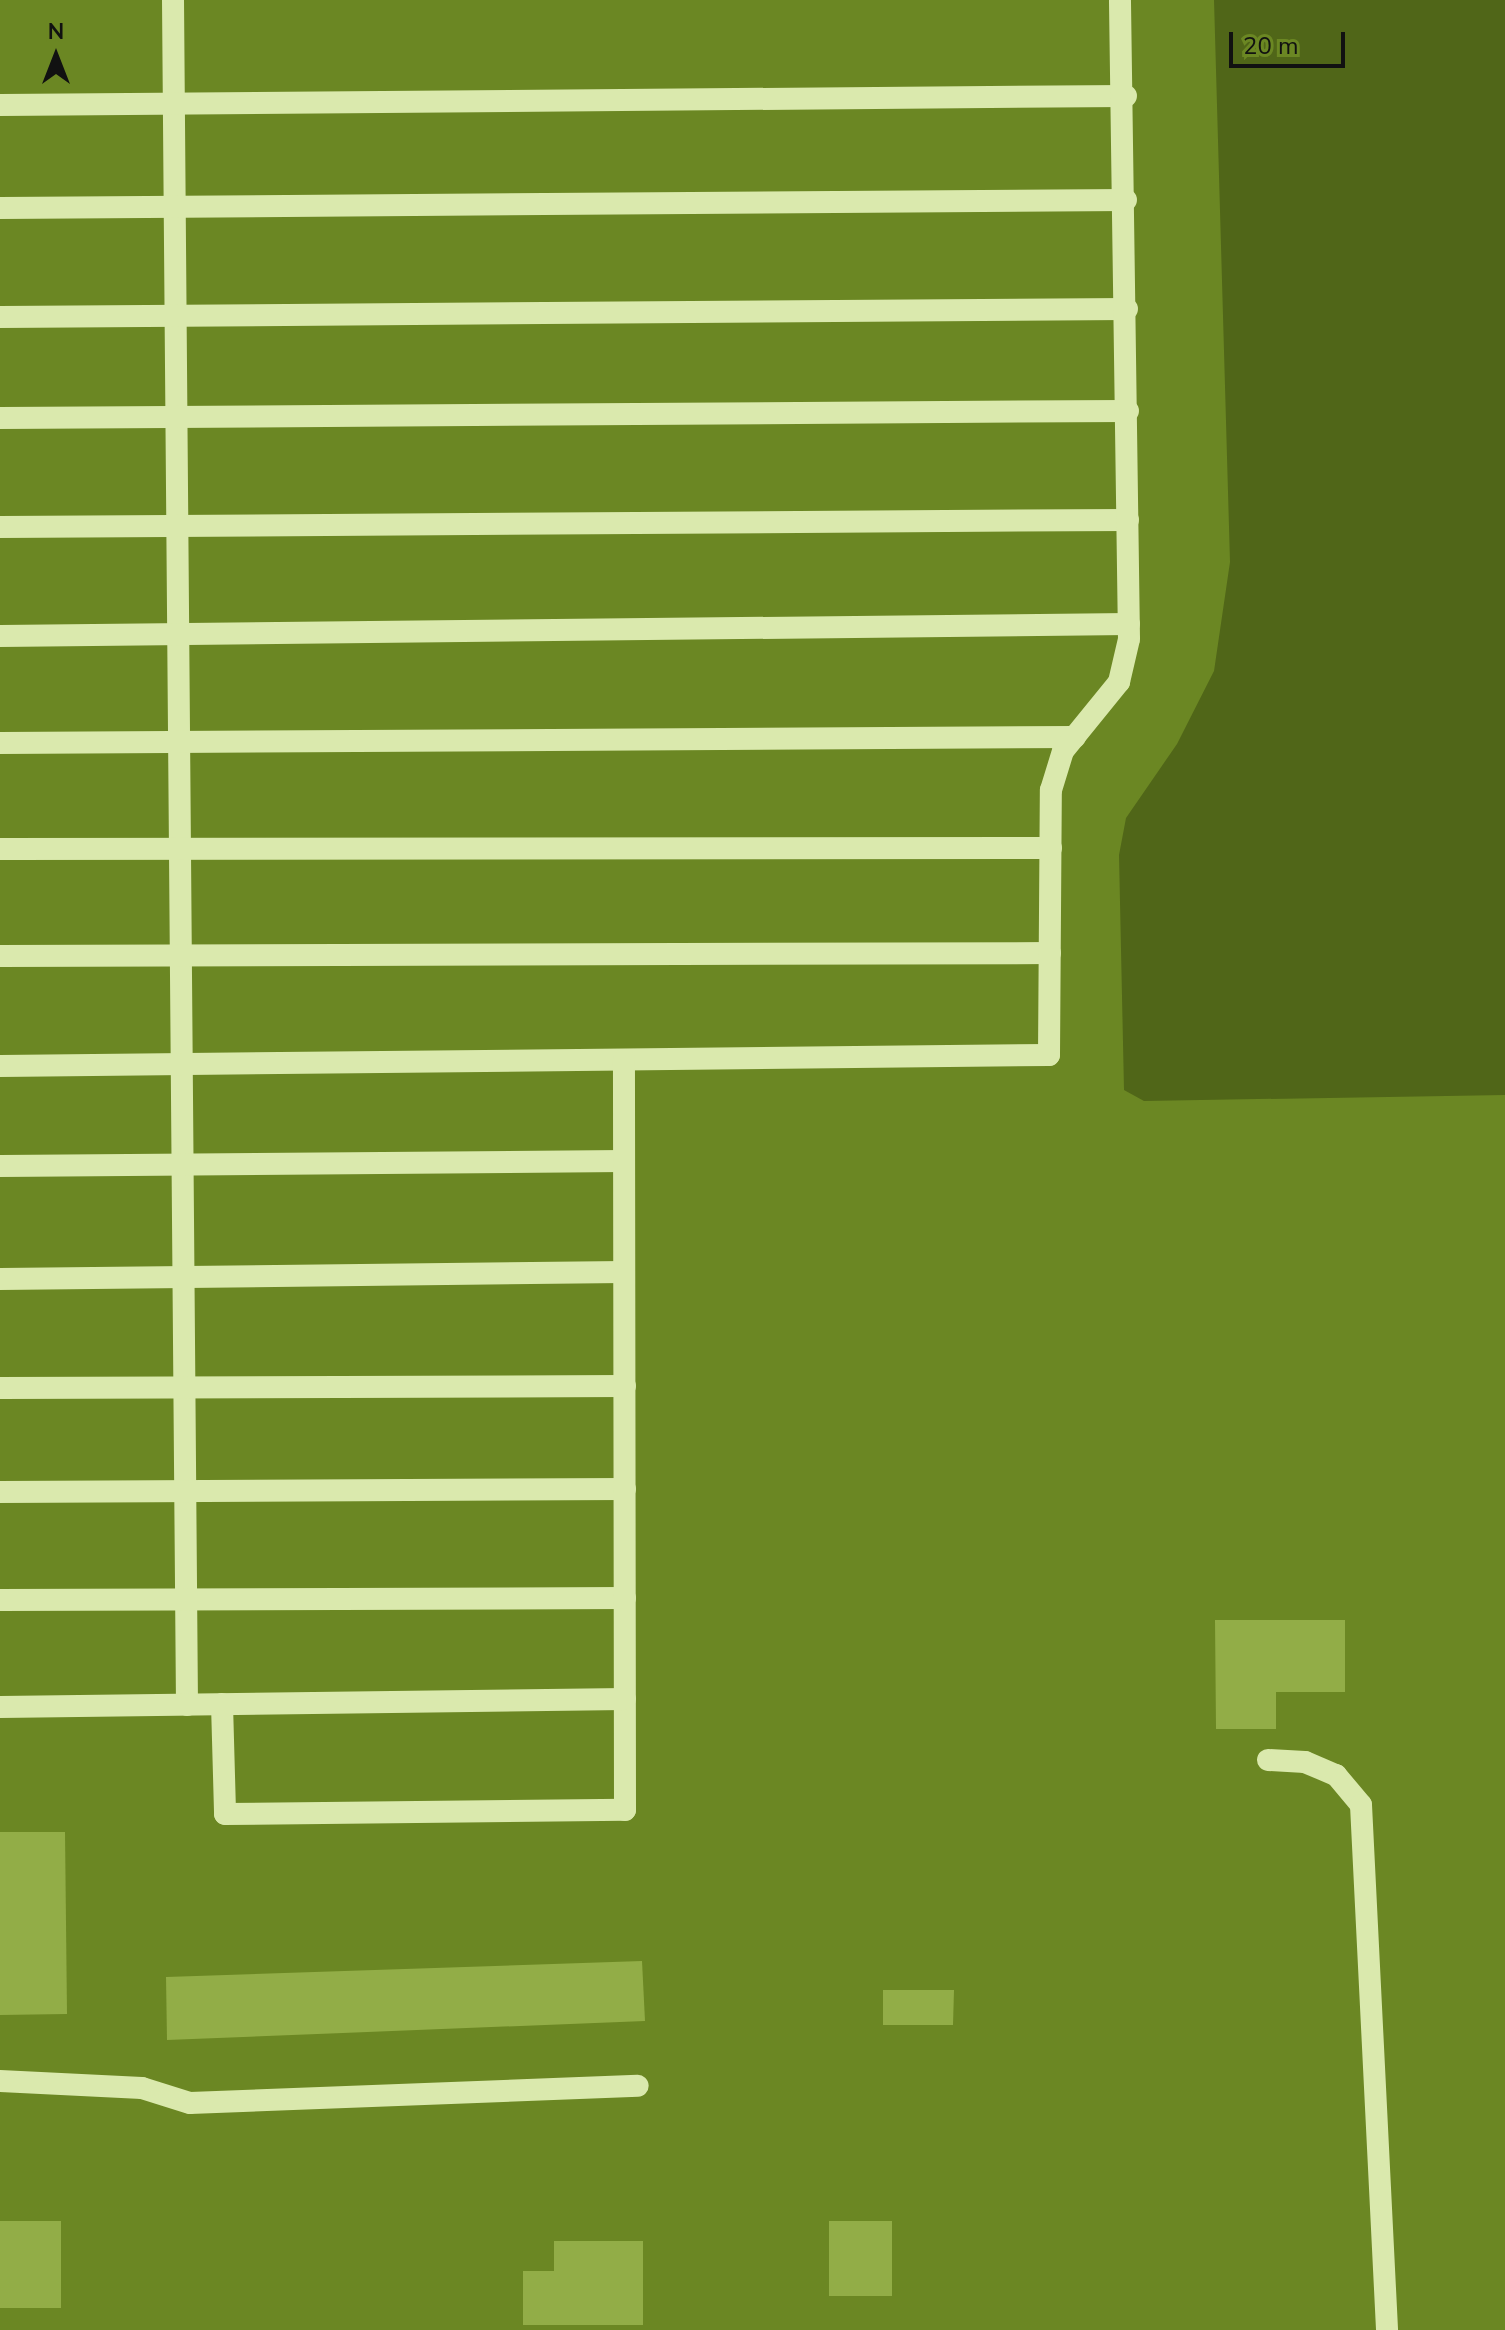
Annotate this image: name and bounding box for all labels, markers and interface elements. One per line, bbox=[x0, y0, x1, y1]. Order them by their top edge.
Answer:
north arrow bbox=[16, 16, 96, 96]
scale bar bbox=[1233, 16, 1349, 66]
text: N bbox=[48, 17, 64, 47]
text: 20 m bbox=[1243, 30, 1299, 62]

